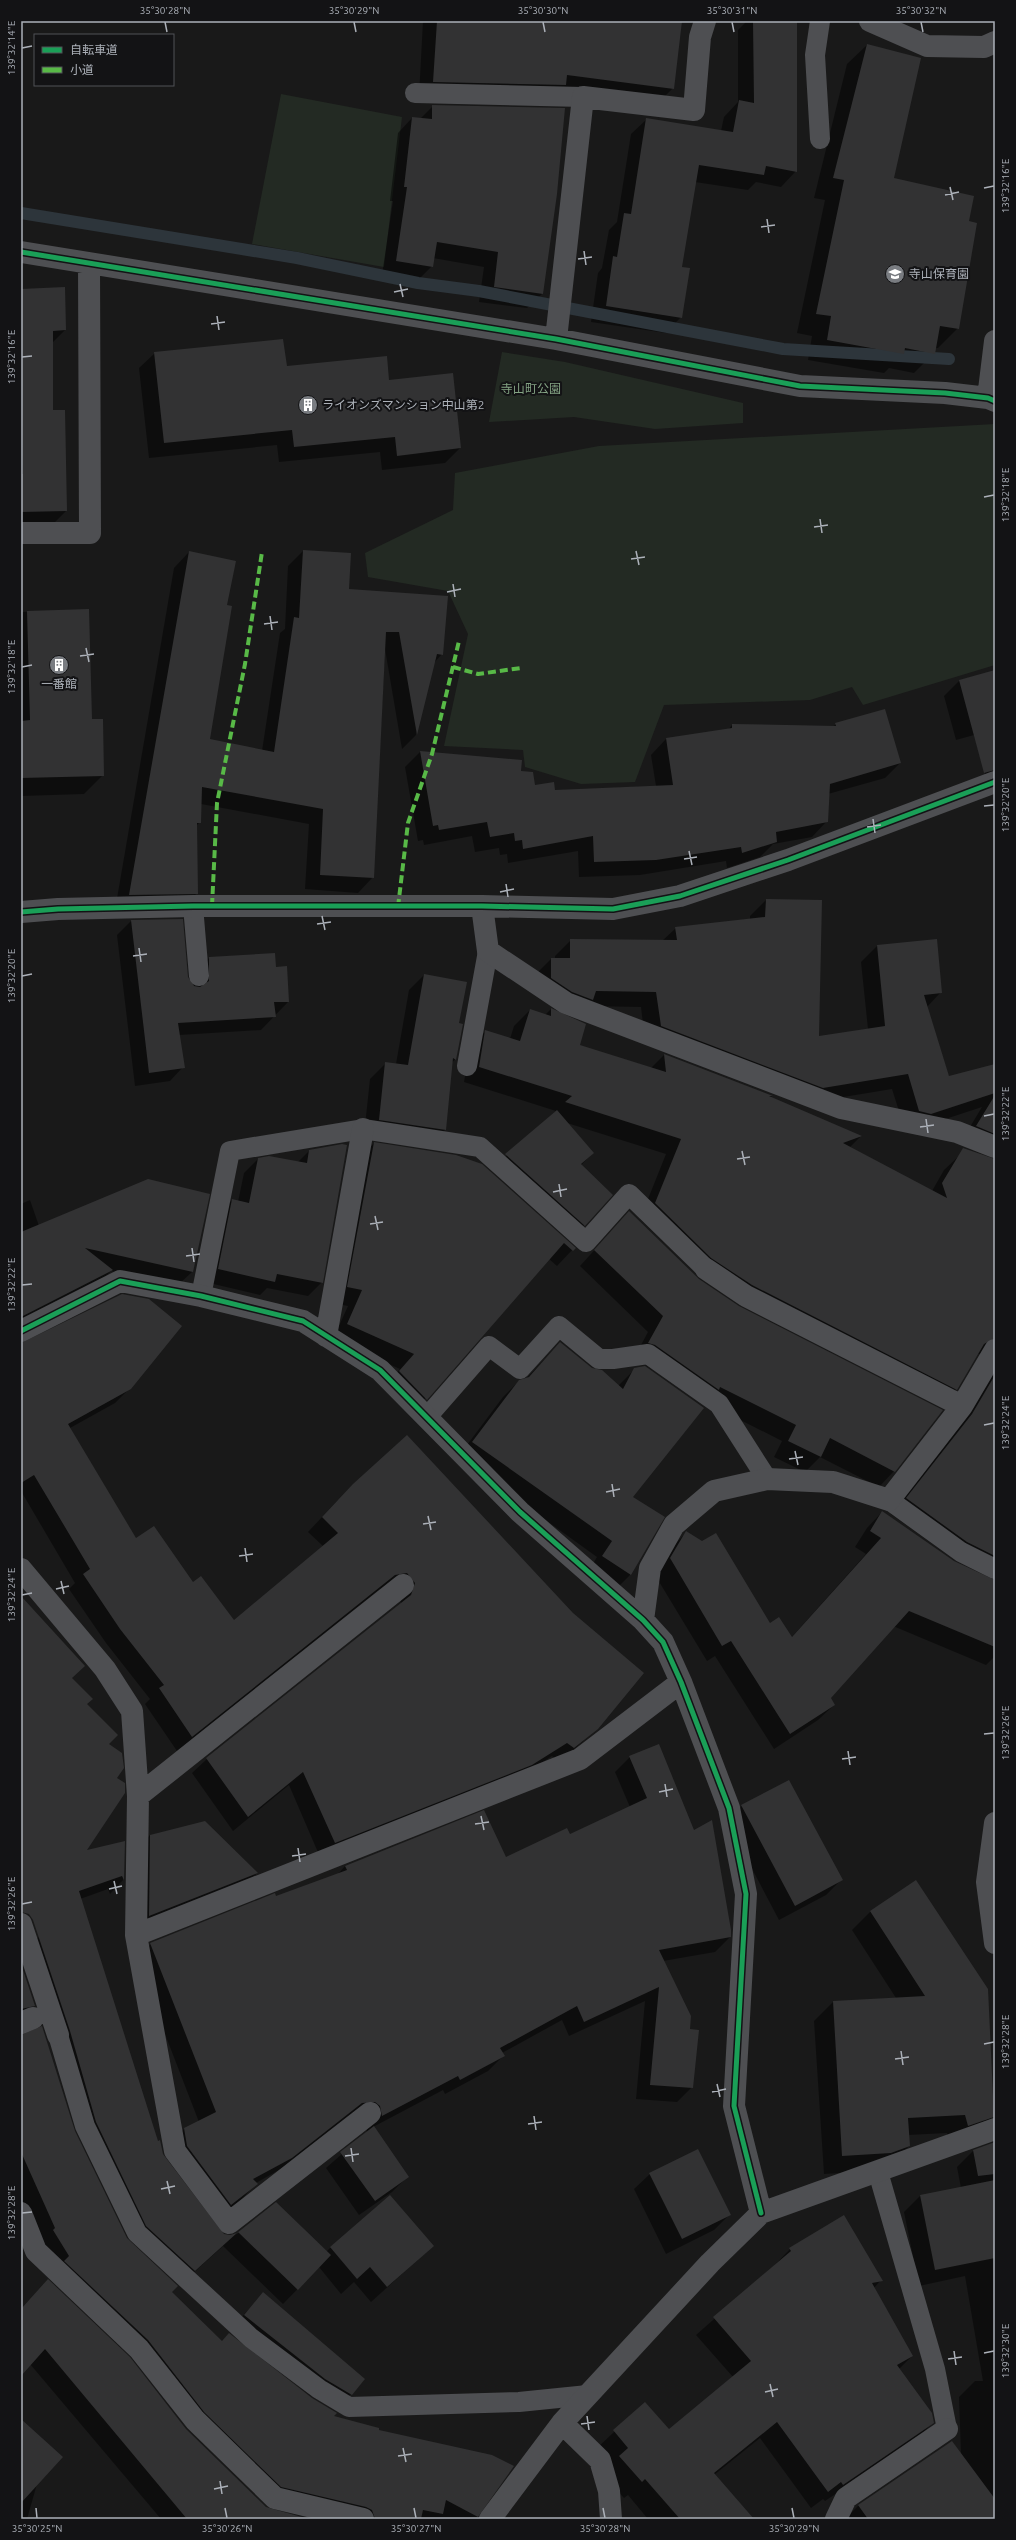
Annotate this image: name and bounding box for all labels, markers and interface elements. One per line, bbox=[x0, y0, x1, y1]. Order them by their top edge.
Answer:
text: 35°30'28"N bbox=[140, 5, 190, 16]
text: 35°30'29"N bbox=[329, 5, 379, 16]
text: 35°30'30"N bbox=[518, 5, 568, 16]
text: 35°30'31"N bbox=[707, 5, 757, 16]
text: 35°30'32"N bbox=[896, 5, 946, 16]
text: 139°32'14"E bbox=[6, 20, 17, 75]
legend bbox=[34, 34, 174, 86]
text: 自転車道 bbox=[70, 43, 118, 56]
text: 小道 bbox=[70, 63, 94, 76]
text: 139°32'16"E bbox=[1000, 158, 1011, 213]
school or university icon: 寺山保育園 bbox=[884, 263, 906, 285]
place label: 寺山保育園 bbox=[909, 267, 969, 280]
text: 139°32'16"E bbox=[6, 329, 17, 384]
park label: 寺山町公園 bbox=[501, 382, 561, 395]
building icon: ライオンズマンション中山第2 bbox=[297, 394, 319, 416]
place label: ライオンズマンション中山第2 bbox=[322, 398, 485, 411]
text: 139°32'18"E bbox=[1000, 467, 1011, 522]
text: 139°32'18"E bbox=[6, 639, 17, 694]
building icon: 一番館 bbox=[48, 654, 70, 676]
place label: 一番館 bbox=[41, 677, 77, 690]
text: 139°32'20"E bbox=[1000, 777, 1011, 832]
text: 139°32'20"E bbox=[6, 948, 17, 1003]
text: 139°32'22"E bbox=[1000, 1086, 1011, 1141]
text: 139°32'22"E bbox=[6, 1257, 17, 1312]
text: 139°32'24"E bbox=[1000, 1395, 1011, 1450]
text: 139°32'24"E bbox=[6, 1567, 17, 1622]
text: 139°32'26"E bbox=[1000, 1705, 1011, 1760]
text: 139°32'26"E bbox=[6, 1876, 17, 1931]
text: 139°32'28"E bbox=[1000, 2014, 1011, 2069]
text: 139°32'28"E bbox=[6, 2185, 17, 2240]
text: 139°32'30"E bbox=[1000, 2323, 1011, 2378]
text: 35°30'25"N bbox=[12, 2523, 62, 2534]
text: 35°30'26"N bbox=[202, 2523, 252, 2534]
text: 35°30'27"N bbox=[391, 2523, 441, 2534]
text: 35°30'28"N bbox=[580, 2523, 630, 2534]
text: 35°30'29"N bbox=[769, 2523, 819, 2534]

